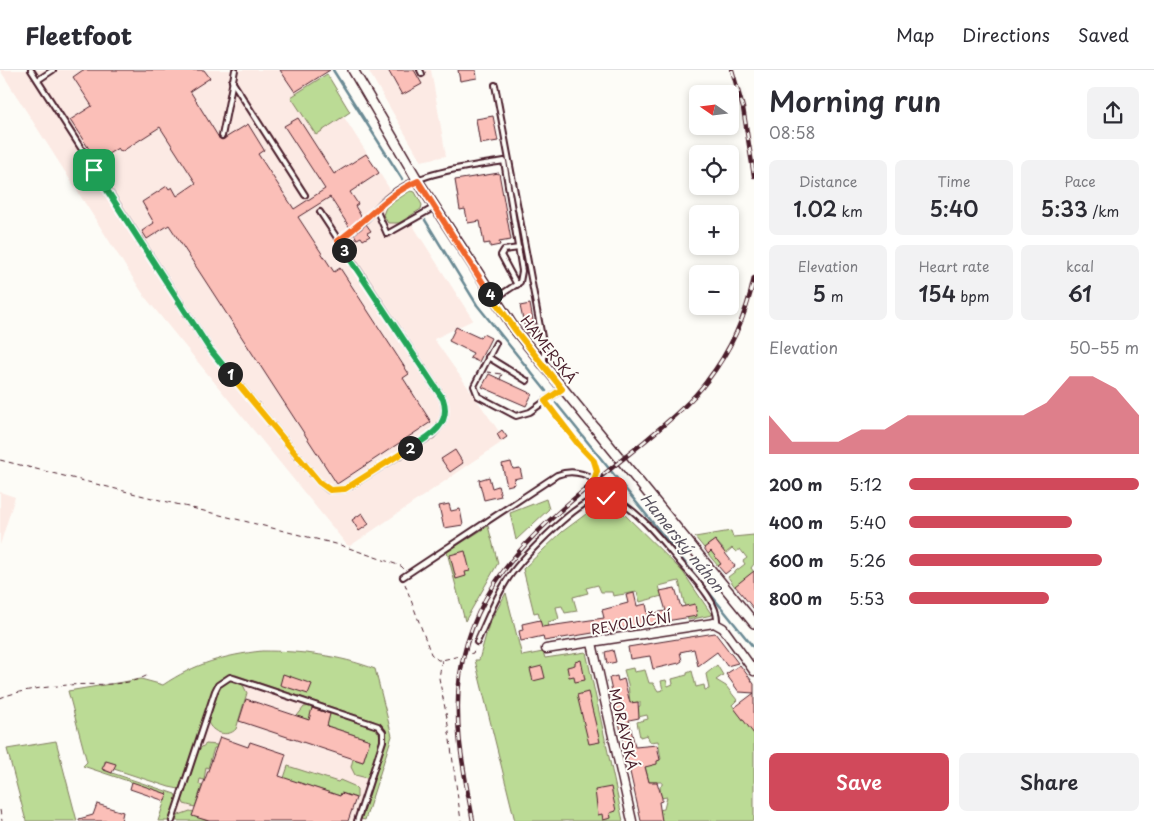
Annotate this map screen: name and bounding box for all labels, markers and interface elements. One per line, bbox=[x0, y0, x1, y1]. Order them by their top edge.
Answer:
text: Fleetfoot bbox=[25, 17, 132, 53]
text: Map bbox=[896, 21, 934, 48]
text: Directions bbox=[962, 21, 1050, 48]
text: Saved bbox=[1078, 21, 1129, 48]
text: Morning run bbox=[769, 79, 941, 122]
north arrow bbox=[689, 85, 739, 135]
map controls bbox=[689, 85, 739, 315]
button: share bbox=[1087, 87, 1139, 139]
text: 08:58 bbox=[769, 120, 816, 144]
button: locate bbox=[689, 145, 739, 195]
pin bbox=[73, 149, 115, 191]
icon: arrive bbox=[80, 156, 108, 184]
text: Distance bbox=[799, 171, 857, 192]
text: Time bbox=[937, 171, 971, 192]
text: Pace bbox=[1064, 171, 1096, 192]
text: 1.02 bbox=[793, 192, 837, 224]
text: 5:40 bbox=[929, 192, 979, 224]
text: 5:33 bbox=[1041, 192, 1088, 224]
text: km bbox=[837, 201, 863, 222]
text: /km bbox=[1088, 201, 1119, 222]
button: + bbox=[689, 205, 739, 255]
pin: 3 bbox=[332, 238, 356, 262]
text: 3 bbox=[340, 240, 349, 261]
text: Elevation bbox=[798, 256, 858, 277]
text: Heart rate bbox=[919, 256, 989, 277]
text: kcal bbox=[1066, 256, 1094, 277]
button: − bbox=[689, 265, 739, 315]
text: 5 bbox=[813, 277, 826, 309]
text: 154 bbox=[919, 277, 956, 309]
text: 61 bbox=[1068, 277, 1092, 309]
pin: 4 bbox=[478, 282, 502, 306]
text: 4 bbox=[486, 284, 495, 305]
text: m bbox=[826, 286, 843, 307]
text: bpm bbox=[956, 286, 990, 307]
street label: HAMERSKÁ bbox=[516, 311, 582, 388]
text: Elevation bbox=[769, 335, 838, 359]
text: 50–55 m bbox=[1069, 335, 1139, 359]
pin: 1 bbox=[218, 362, 242, 386]
text: 1 bbox=[227, 364, 234, 385]
pin: 2 bbox=[398, 436, 422, 460]
text: 2 bbox=[406, 438, 415, 459]
text: 200 m bbox=[769, 472, 823, 496]
text: 5:12 bbox=[849, 472, 882, 496]
pin bbox=[585, 477, 627, 519]
icon: check bbox=[592, 484, 620, 512]
water label: Hamerský náhon bbox=[636, 487, 731, 597]
text: 400 m bbox=[769, 510, 823, 534]
text: 5:40 bbox=[849, 510, 886, 534]
text: 600 m bbox=[769, 548, 823, 572]
text: 5:26 bbox=[849, 548, 886, 572]
text: 800 m bbox=[769, 586, 822, 610]
text: 5:53 bbox=[849, 586, 884, 610]
street label: REVOLUČNÍ bbox=[589, 606, 674, 640]
street label: MORAVSKÁ bbox=[604, 686, 644, 772]
button: Save bbox=[769, 753, 949, 811]
button: Share bbox=[959, 753, 1139, 811]

